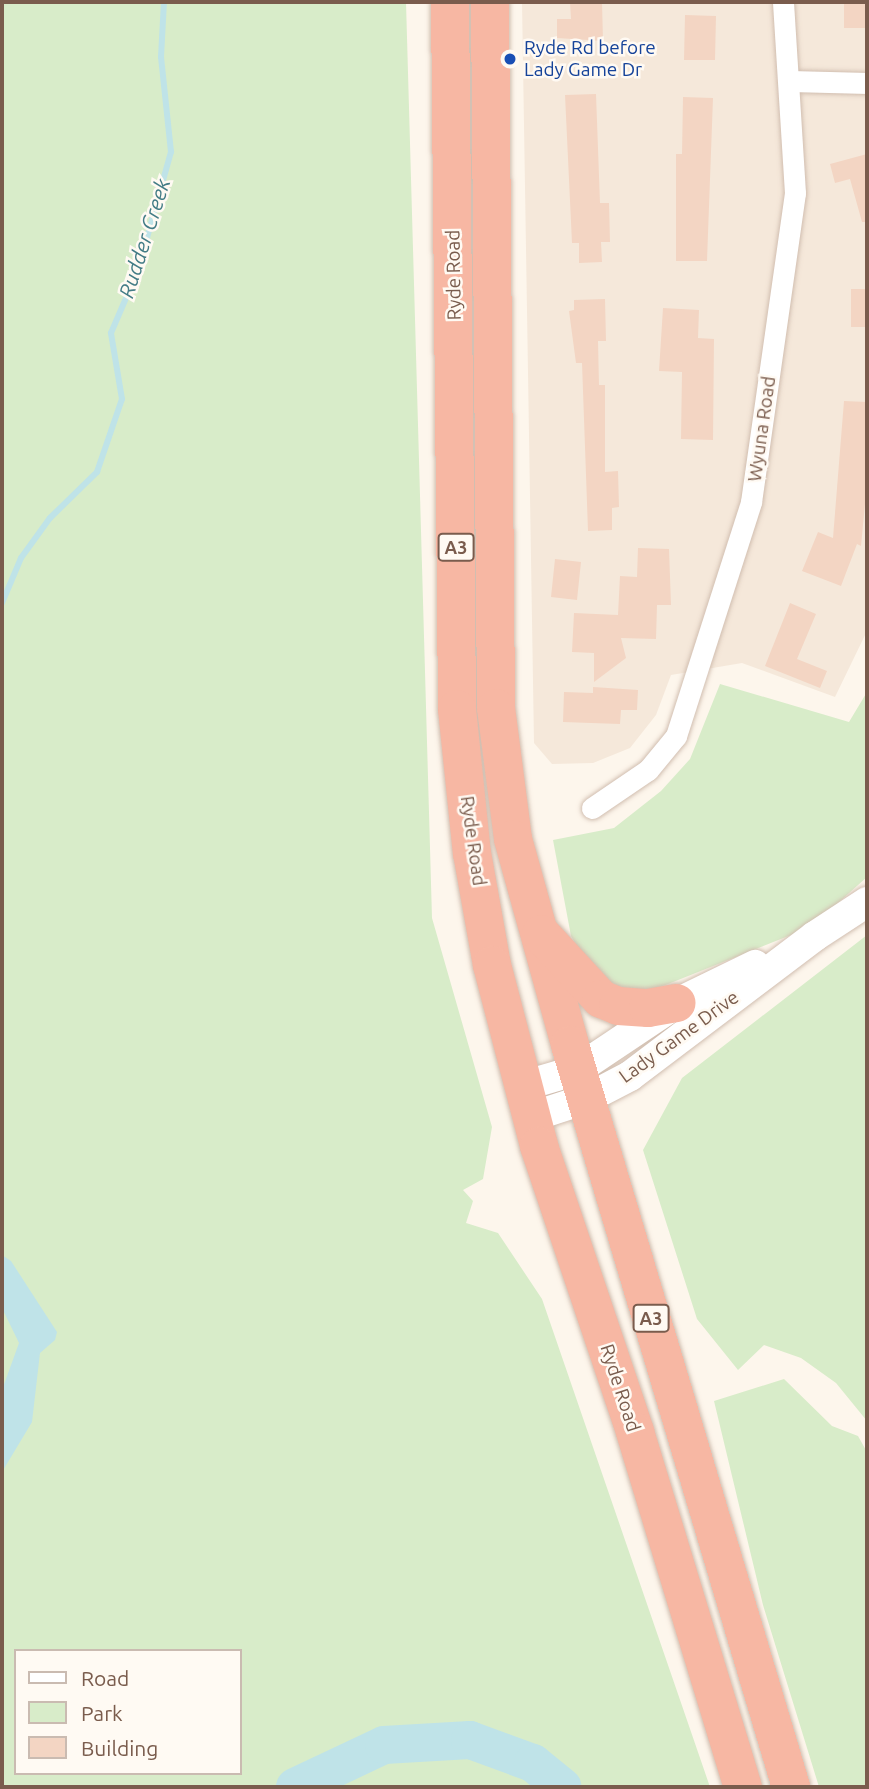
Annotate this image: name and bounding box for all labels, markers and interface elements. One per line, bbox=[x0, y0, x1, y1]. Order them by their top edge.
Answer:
place label: Ryde Rd before Lady Game Dr bbox=[524, 37, 656, 81]
marker: Ryde Rd before Lady Game Dr bbox=[502, 51, 518, 67]
water label: Rudder Creek bbox=[113, 175, 175, 301]
street label: Ryde Road bbox=[442, 229, 466, 321]
street label: Wyuna Road bbox=[743, 375, 781, 483]
road number: A3 bbox=[437, 532, 475, 562]
street label: Ryde Road bbox=[455, 794, 491, 888]
street label: Lady Game Drive bbox=[615, 986, 743, 1088]
road number: A3 bbox=[632, 1303, 670, 1332]
street label: Ryde Road bbox=[595, 1341, 645, 1435]
legend bbox=[14, 1649, 242, 1775]
text: Road bbox=[81, 1666, 129, 1690]
text: Park bbox=[81, 1701, 123, 1725]
text: Building bbox=[81, 1736, 158, 1760]

